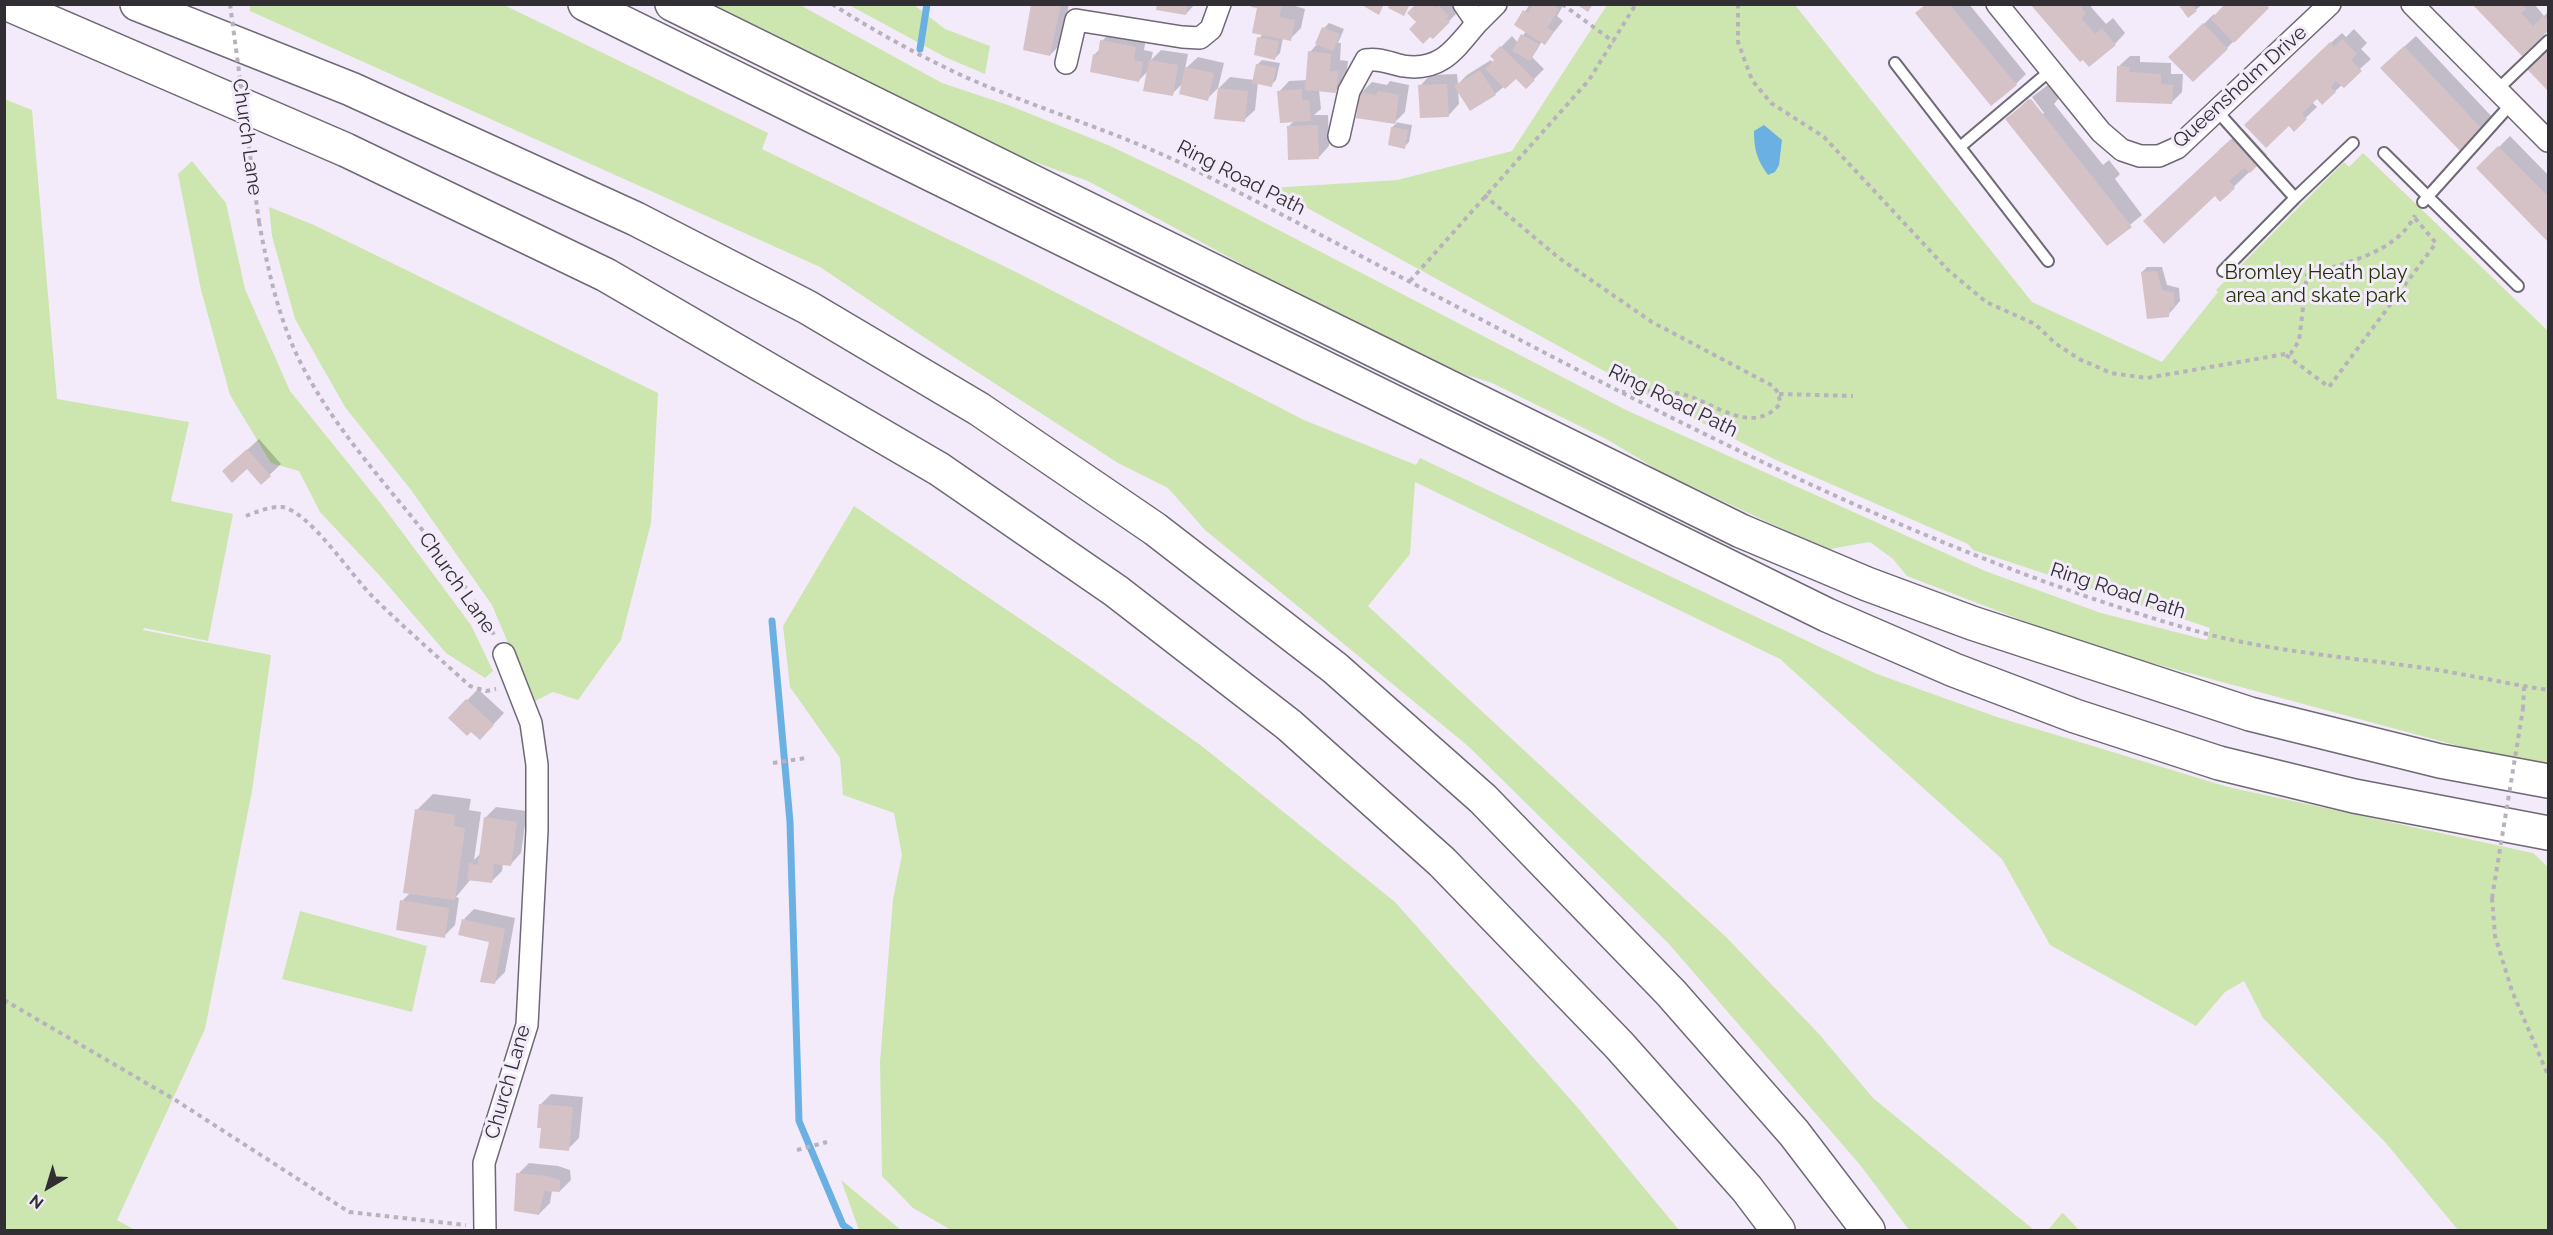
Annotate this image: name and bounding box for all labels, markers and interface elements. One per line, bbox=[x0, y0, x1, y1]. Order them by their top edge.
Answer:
street label: Queensholm Drive bbox=[2168, 21, 2312, 153]
street label: Church Lane bbox=[227, 77, 267, 197]
street label: Ring Road Path bbox=[1173, 135, 1309, 221]
park label: Bromley Heath play area and skate park bbox=[2225, 261, 2407, 308]
street label: Ring Road Path bbox=[1604, 359, 1742, 443]
street label: Church Lane bbox=[413, 528, 501, 638]
street label: Ring Road Path bbox=[2047, 558, 2189, 624]
street label: Church Lane bbox=[480, 1022, 536, 1142]
north arrow bbox=[18, 1157, 78, 1217]
text: N bbox=[26, 1190, 47, 1213]

